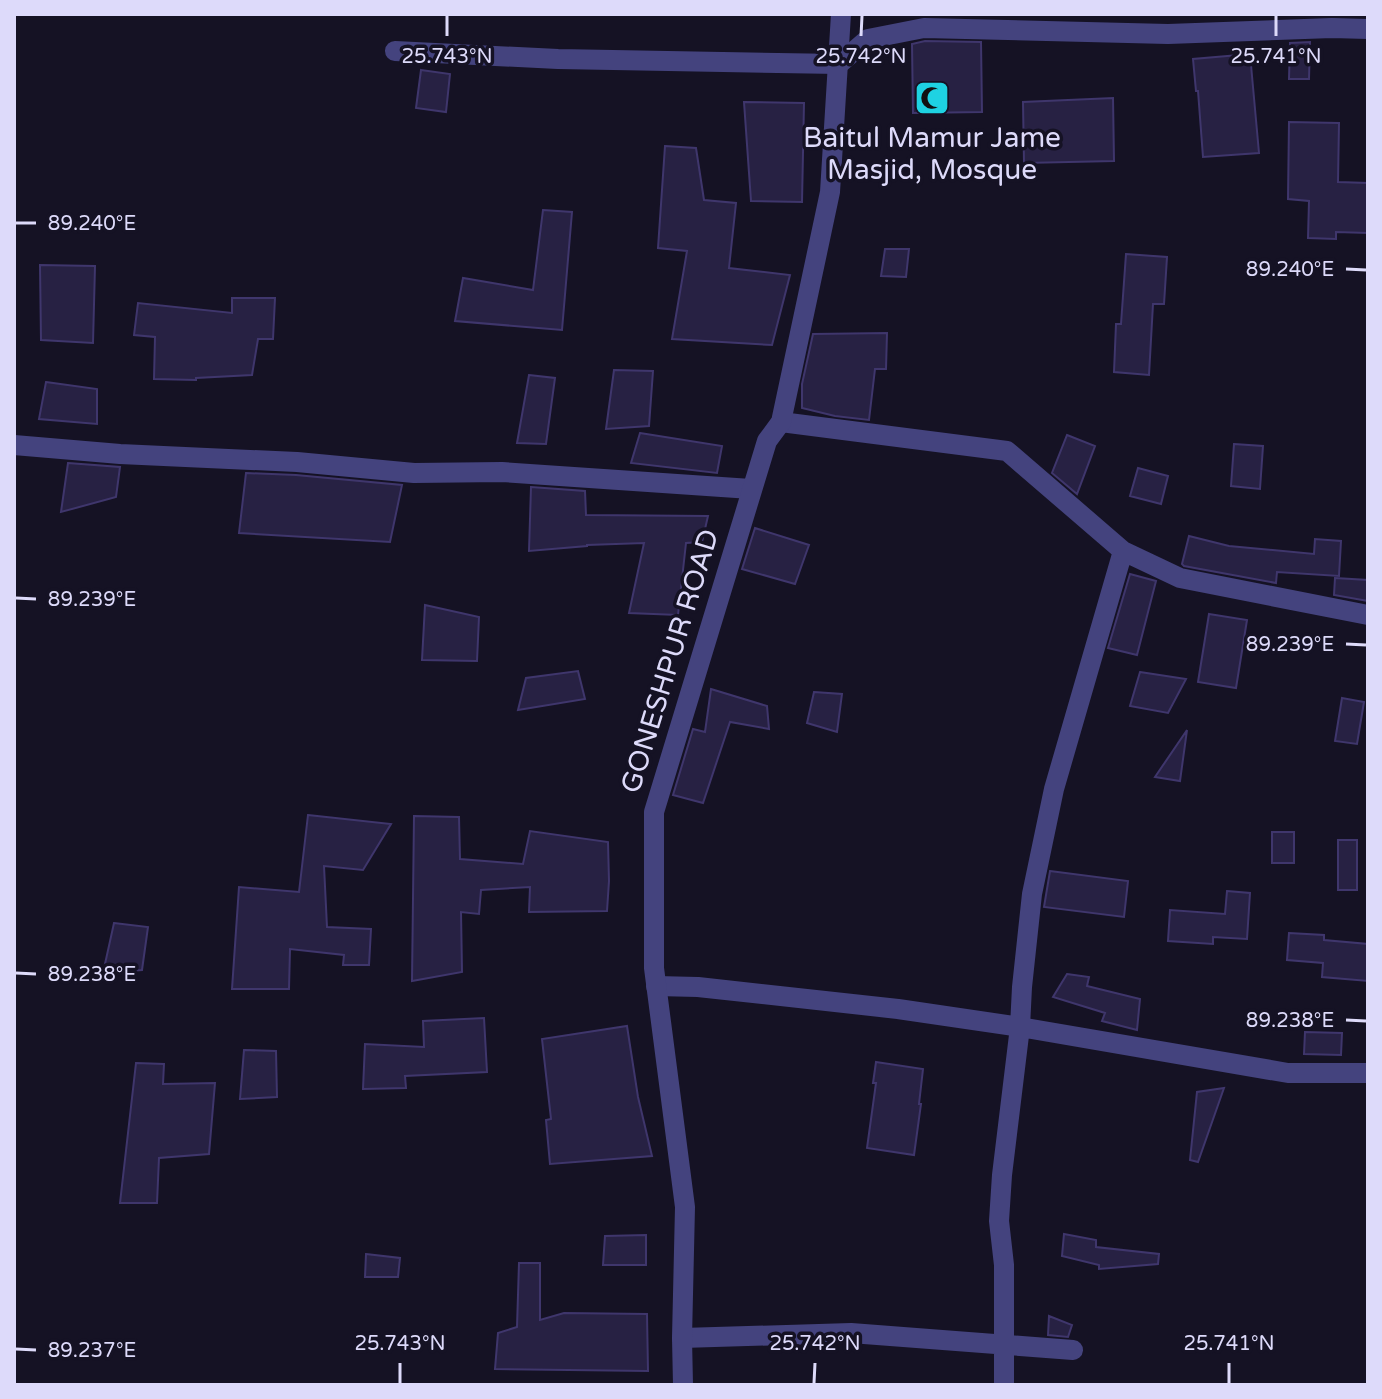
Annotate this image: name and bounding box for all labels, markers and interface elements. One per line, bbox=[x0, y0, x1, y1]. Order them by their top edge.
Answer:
text: 25.743°N bbox=[401, 45, 493, 69]
text: 25.742°N bbox=[815, 45, 907, 69]
text: 25.741°N bbox=[1230, 45, 1322, 69]
mosque icon: Baitul Mamur Jame Masjid, Mosque bbox=[913, 79, 951, 117]
place label: Baitul Mamur Jame Masjid, Mosque bbox=[803, 121, 1061, 187]
text: 89.240°E bbox=[48, 212, 136, 236]
text: 89.240°E bbox=[1246, 258, 1334, 282]
street label: GONESHPUR ROAD bbox=[614, 525, 726, 797]
text: 89.239°E bbox=[48, 588, 136, 612]
text: 89.239°E bbox=[1246, 633, 1334, 657]
text: 89.238°E bbox=[48, 963, 136, 987]
text: 89.238°E bbox=[1246, 1009, 1334, 1033]
text: 25.743°N bbox=[354, 1332, 446, 1356]
text: 25.742°N bbox=[769, 1332, 861, 1356]
text: 25.741°N bbox=[1183, 1332, 1275, 1356]
text: 89.237°E bbox=[48, 1339, 136, 1363]

